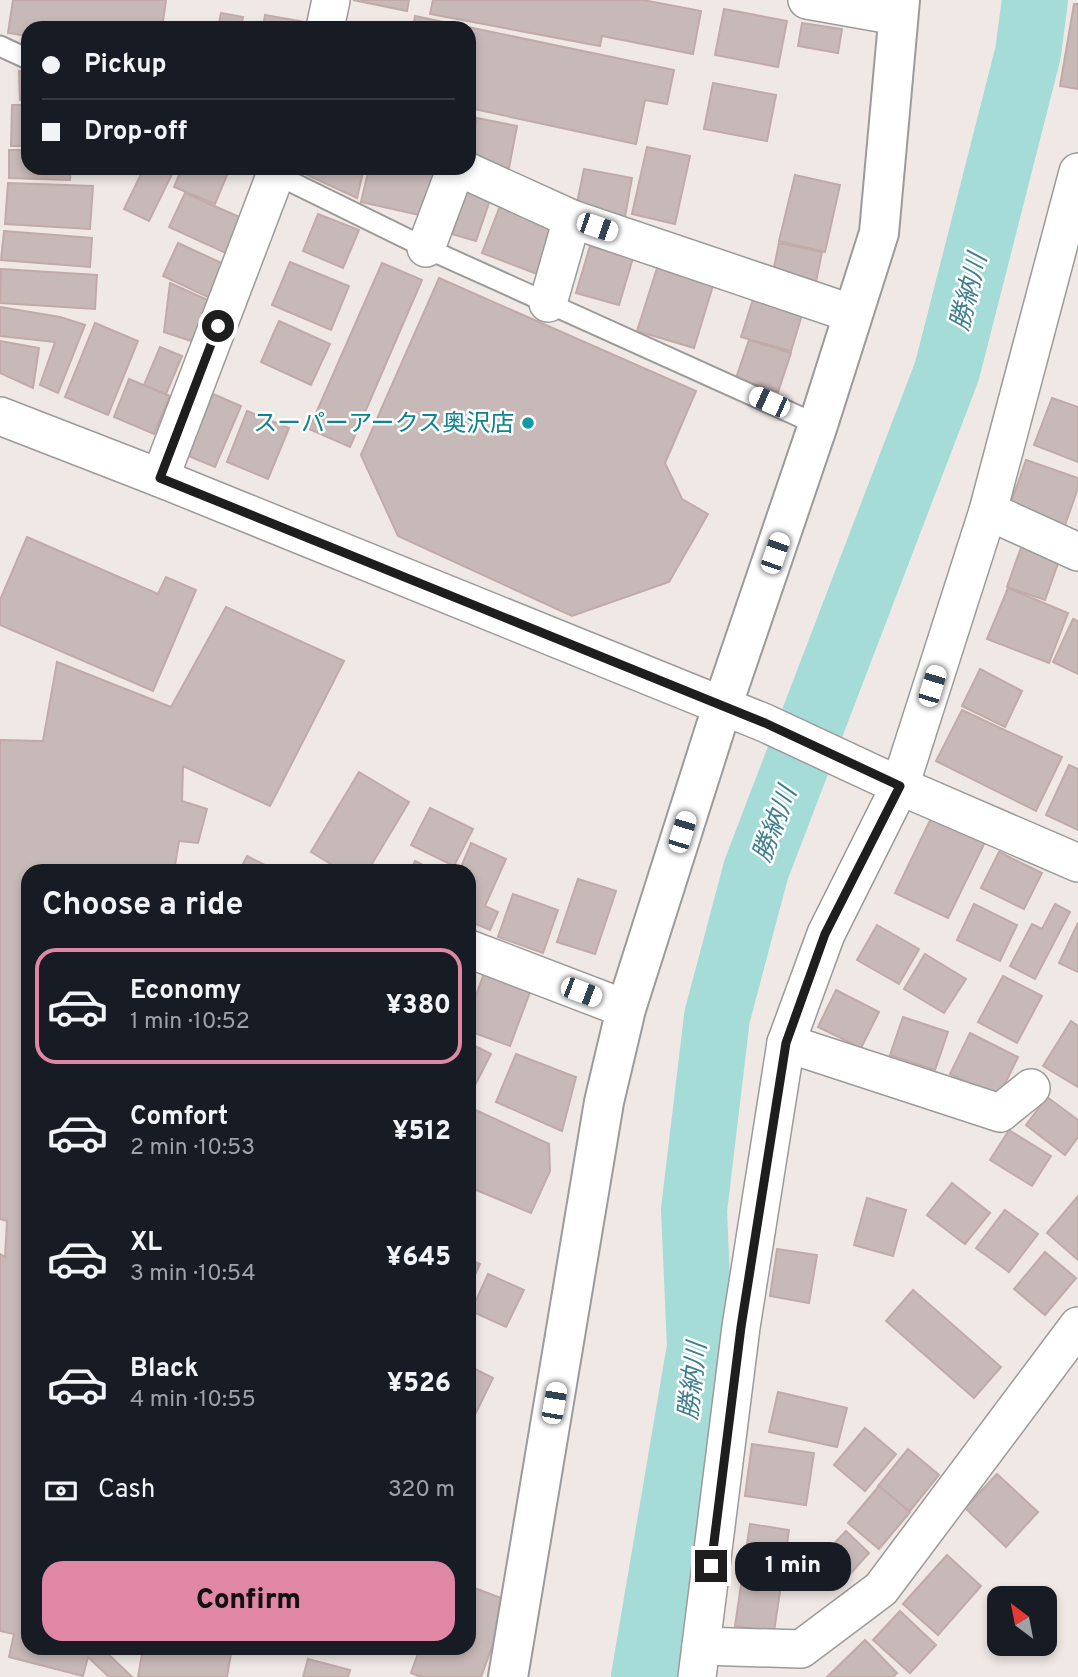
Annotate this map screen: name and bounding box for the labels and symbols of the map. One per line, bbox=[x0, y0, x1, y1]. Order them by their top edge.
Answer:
car bbox=[574, 210, 621, 244]
water label: 勝納川 bbox=[945, 248, 997, 334]
route start bbox=[202, 310, 234, 342]
car bbox=[746, 384, 793, 420]
place label: スーパーアークス奥沢店 bbox=[253, 410, 514, 440]
marker: スーパーアークス奥沢店 bbox=[520, 415, 536, 431]
car bbox=[759, 530, 792, 576]
car bbox=[916, 663, 949, 709]
water label: 勝納川 bbox=[747, 780, 807, 867]
car bbox=[666, 809, 699, 855]
car bbox=[558, 975, 605, 1009]
water label: 勝納川 bbox=[673, 1338, 716, 1422]
car bbox=[541, 1380, 568, 1426]
callout: 1 min bbox=[736, 1542, 851, 1590]
route end bbox=[695, 1550, 727, 1582]
north arrow bbox=[987, 1586, 1057, 1656]

